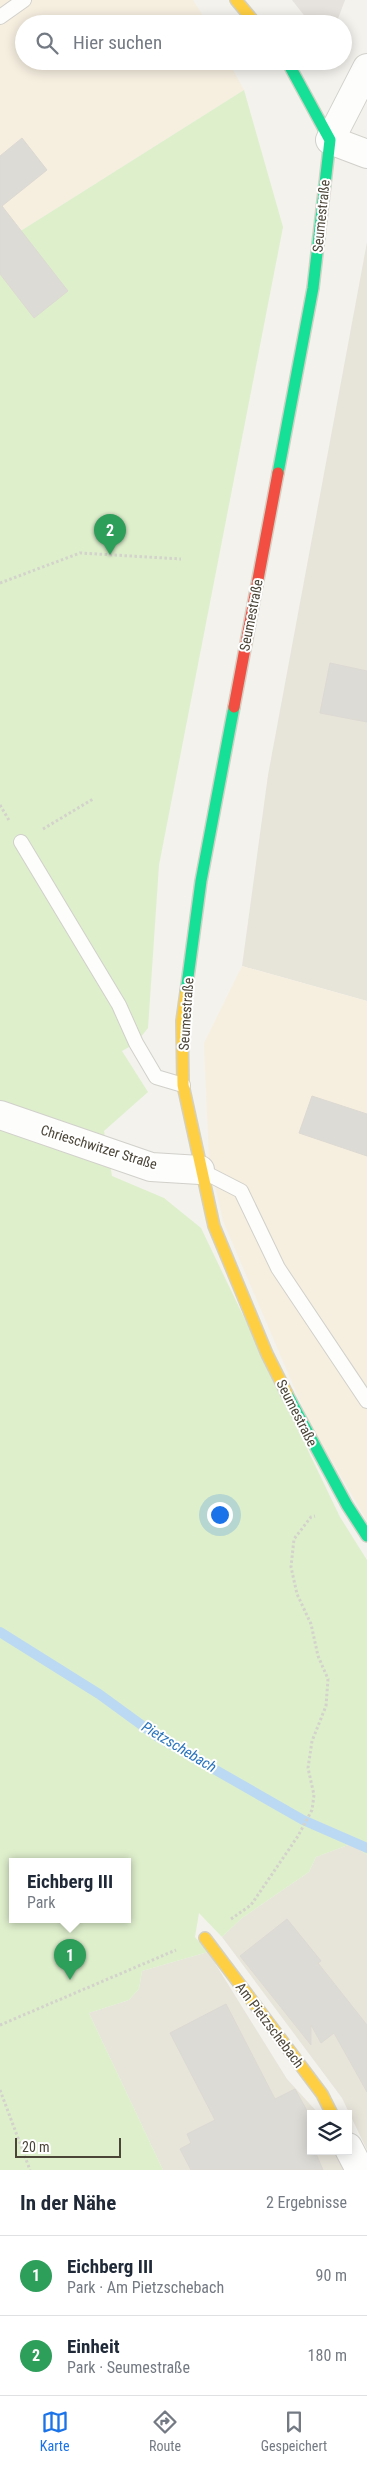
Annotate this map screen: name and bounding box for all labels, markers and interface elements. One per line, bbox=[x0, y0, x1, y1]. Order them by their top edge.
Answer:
search box bbox=[15, 15, 352, 70]
icon: search bbox=[33, 29, 61, 57]
text: Hier suchen bbox=[73, 31, 162, 54]
street label: Seumestraße bbox=[309, 179, 333, 253]
pin: 2 bbox=[94, 514, 126, 555]
street label: Seumestraße bbox=[236, 577, 266, 652]
street label: Seumestraße bbox=[175, 977, 197, 1051]
street label: Chrieschwitzer Straße bbox=[39, 1122, 160, 1172]
street label: Seumestraße bbox=[273, 1377, 321, 1449]
your location bbox=[207, 1502, 233, 1528]
water label: Pietzschebach bbox=[138, 1718, 220, 1776]
popup bbox=[9, 1858, 131, 1923]
text: Eichberg III bbox=[27, 1870, 113, 1893]
text: Park bbox=[27, 1893, 55, 1912]
pin: 1 bbox=[54, 1939, 86, 1980]
street label: Am Pietzschebach bbox=[233, 1979, 307, 2071]
map controls bbox=[307, 2110, 352, 2155]
button: layers bbox=[307, 2110, 352, 2155]
scale bar bbox=[15, 2135, 121, 2158]
text: 20 m bbox=[22, 2139, 50, 2155]
text: In der Nähe bbox=[20, 2191, 116, 2215]
text: 2 Ergebnisse bbox=[266, 2193, 347, 2212]
text: Eichberg III bbox=[67, 2255, 153, 2278]
text: 1 bbox=[32, 2266, 40, 2285]
text: 90 m bbox=[315, 2266, 347, 2285]
text: Park · Am Pietzschebach bbox=[67, 2278, 224, 2297]
text: Einheit bbox=[67, 2335, 120, 2358]
text: 2 bbox=[32, 2346, 40, 2365]
text: 180 m bbox=[308, 2346, 347, 2365]
text: Park · Seumestraße bbox=[67, 2358, 190, 2377]
tab: Karte bbox=[40, 2408, 69, 2454]
tab: Route bbox=[149, 2408, 181, 2454]
tab: Gespeichert bbox=[261, 2408, 327, 2454]

